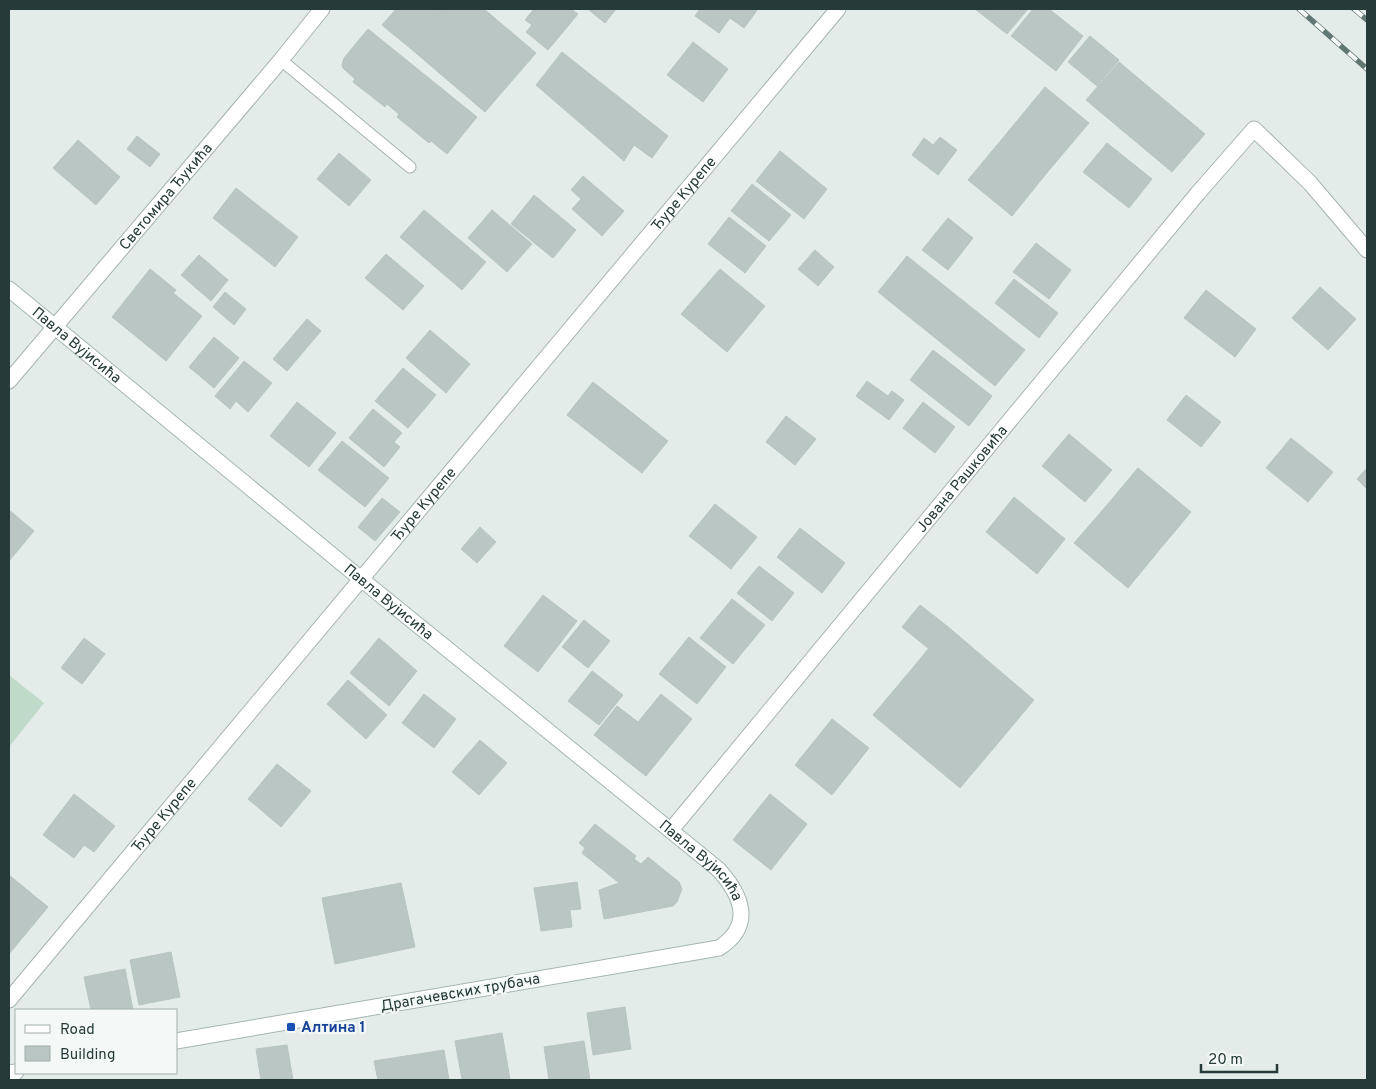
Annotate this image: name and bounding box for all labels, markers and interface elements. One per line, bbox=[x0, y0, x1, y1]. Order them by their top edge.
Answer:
street label: Светомира Ђукића bbox=[116, 140, 217, 255]
street label: Ђуре Курепе bbox=[648, 153, 721, 236]
street label: Павла Вујисића bbox=[27, 304, 124, 388]
street label: Јована Рашковића bbox=[913, 422, 1013, 537]
street label: Ђуре Курепе bbox=[388, 464, 461, 547]
street label: Павла Вујисића bbox=[339, 561, 437, 645]
street label: Ђуре Курепе bbox=[128, 775, 202, 857]
street label: Павла Вујисића bbox=[654, 817, 746, 904]
street label: Драгачевских трубача bbox=[379, 970, 542, 1017]
legend bbox=[15, 1009, 178, 1074]
place label: Алтина 1 bbox=[301, 1019, 365, 1038]
text: Road bbox=[60, 1021, 95, 1040]
marker: Алтина 1 bbox=[285, 1021, 297, 1033]
scale bar bbox=[1201, 1042, 1277, 1074]
text: Building bbox=[60, 1046, 115, 1065]
text: 20 m bbox=[1208, 1051, 1243, 1070]

